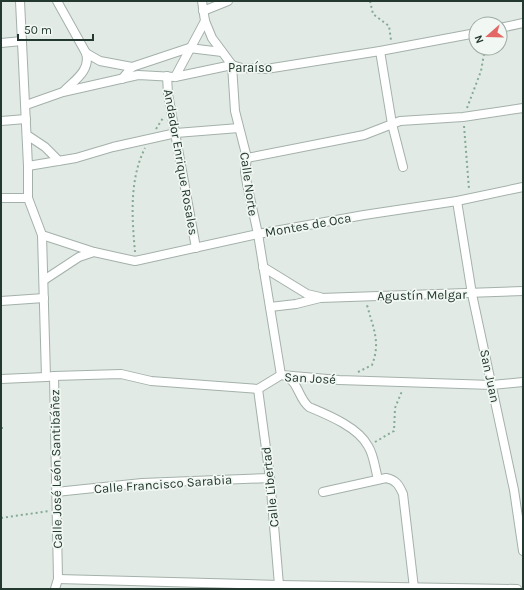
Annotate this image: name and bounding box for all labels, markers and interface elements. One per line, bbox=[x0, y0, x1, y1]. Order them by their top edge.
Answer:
scale bar bbox=[18, 16, 93, 42]
north arrow bbox=[468, 16, 508, 56]
text: 50 m bbox=[24, 23, 52, 37]
text: N bbox=[472, 33, 487, 45]
street label: Paraíso bbox=[228, 60, 272, 75]
street label: Andador Enrique Rosales bbox=[160, 88, 201, 236]
street label: Calle Norte bbox=[237, 151, 261, 217]
street label: Montes de Oca bbox=[264, 210, 352, 240]
street label: Agustín Melgar bbox=[377, 287, 467, 303]
street label: San Juan bbox=[477, 348, 503, 404]
street label: San José bbox=[284, 369, 337, 387]
street label: Calle José León Santibáñez bbox=[47, 389, 65, 549]
street label: Calle Libertad bbox=[258, 446, 282, 528]
street label: Calle Francisco Sarabia bbox=[93, 472, 233, 496]

